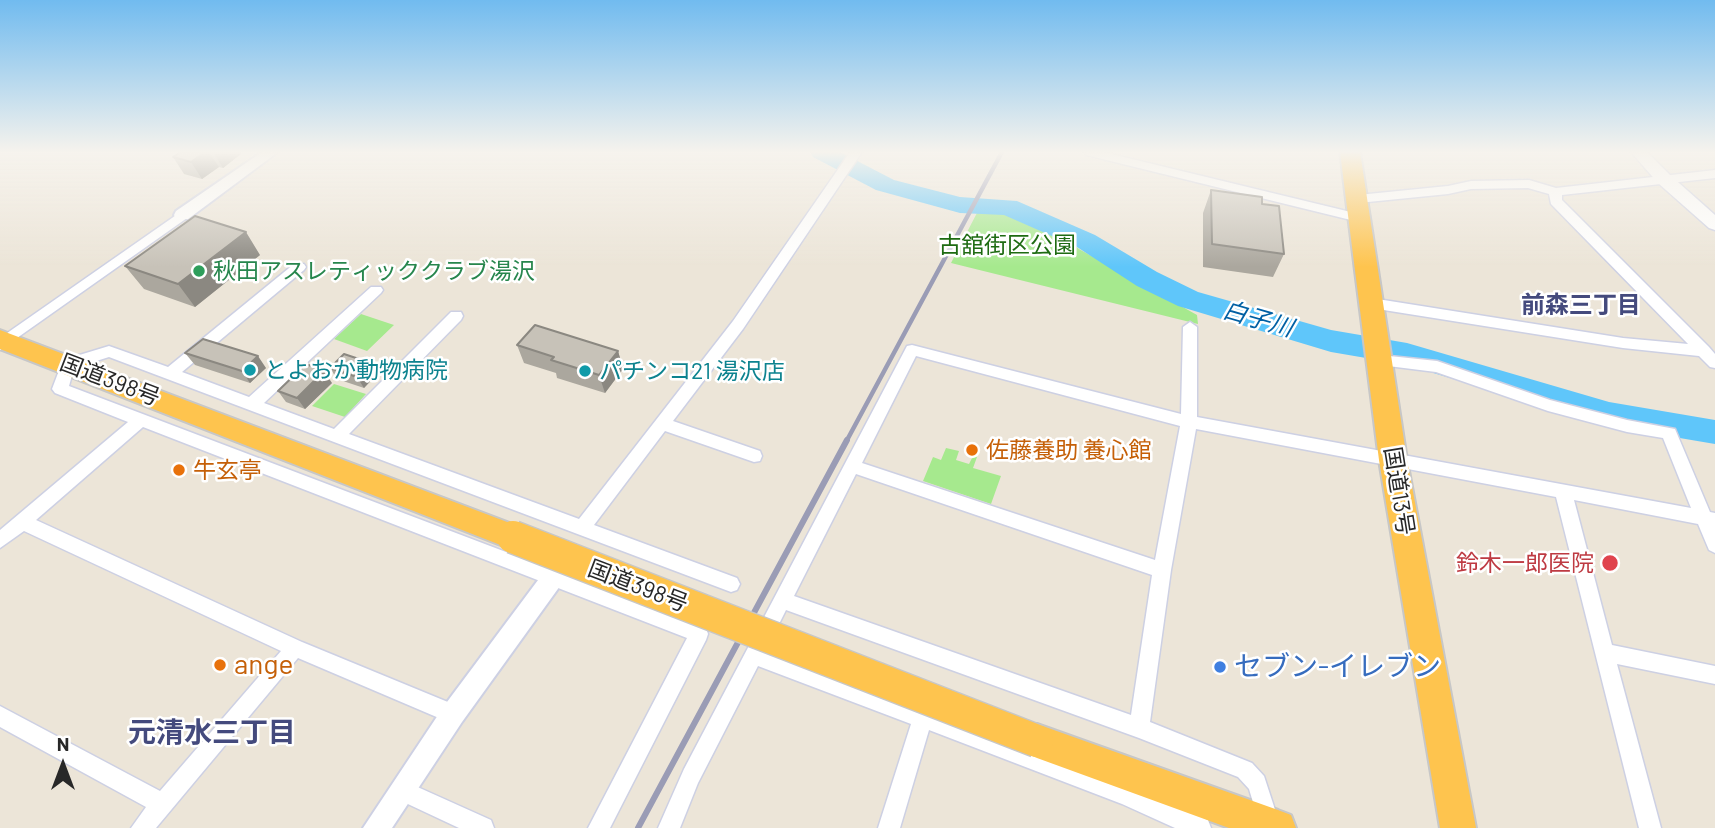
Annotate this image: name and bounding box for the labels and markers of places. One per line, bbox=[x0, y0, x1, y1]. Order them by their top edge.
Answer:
place label: 秋田アスレティッククラブ湯沢 bbox=[213, 257, 535, 285]
marker: 秋田アスレティッククラブ湯沢 bbox=[191, 263, 207, 279]
place label: とよおか動物病院 bbox=[264, 356, 448, 384]
place label: パチンコ21 湯沢店 bbox=[599, 357, 785, 385]
marker: とよおか動物病院 bbox=[242, 362, 258, 378]
marker: パチンコ21 湯沢店 bbox=[577, 363, 593, 379]
place label: 佐藤養助 養心館 bbox=[986, 436, 1152, 464]
marker: 佐藤養助 養心館 bbox=[964, 442, 980, 458]
place label: 牛玄亭 bbox=[193, 456, 262, 484]
marker: 牛玄亭 bbox=[171, 462, 187, 478]
place label: 鈴木一郎医院 bbox=[1456, 549, 1594, 577]
marker: 鈴木一郎医院 bbox=[1600, 553, 1620, 573]
place label: ange bbox=[234, 648, 293, 682]
place label: セブン-イレブン bbox=[1234, 650, 1441, 684]
marker: ange bbox=[212, 657, 228, 673]
marker: セブン-イレブン bbox=[1212, 659, 1228, 675]

